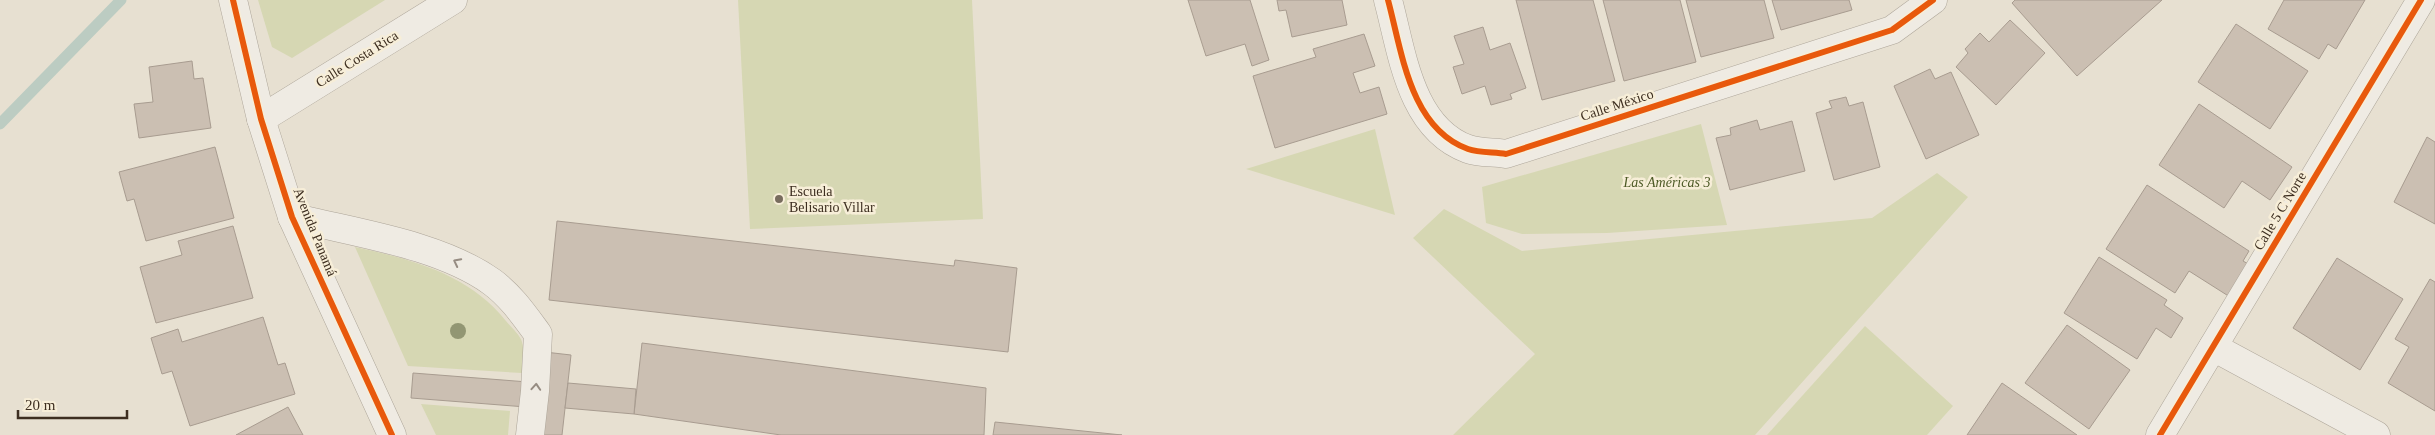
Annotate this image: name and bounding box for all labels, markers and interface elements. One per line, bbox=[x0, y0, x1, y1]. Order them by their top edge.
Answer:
street label: Calle Costa Rica bbox=[313, 27, 402, 90]
street label: Calle México bbox=[1579, 86, 1655, 124]
street label: Calle 5 C Norte bbox=[2251, 169, 2309, 253]
park label: Las Américas 3 bbox=[1623, 175, 1710, 190]
place label: Escuela Belisario Villar bbox=[789, 184, 875, 215]
street label: Avenida Panamá bbox=[290, 186, 340, 279]
marker: Escuela Belisario Villar bbox=[773, 193, 785, 205]
one-way arrow bbox=[453, 258, 462, 268]
one-way arrow bbox=[530, 382, 541, 390]
scale bar bbox=[18, 388, 126, 420]
text: 20 m bbox=[25, 397, 56, 413]

